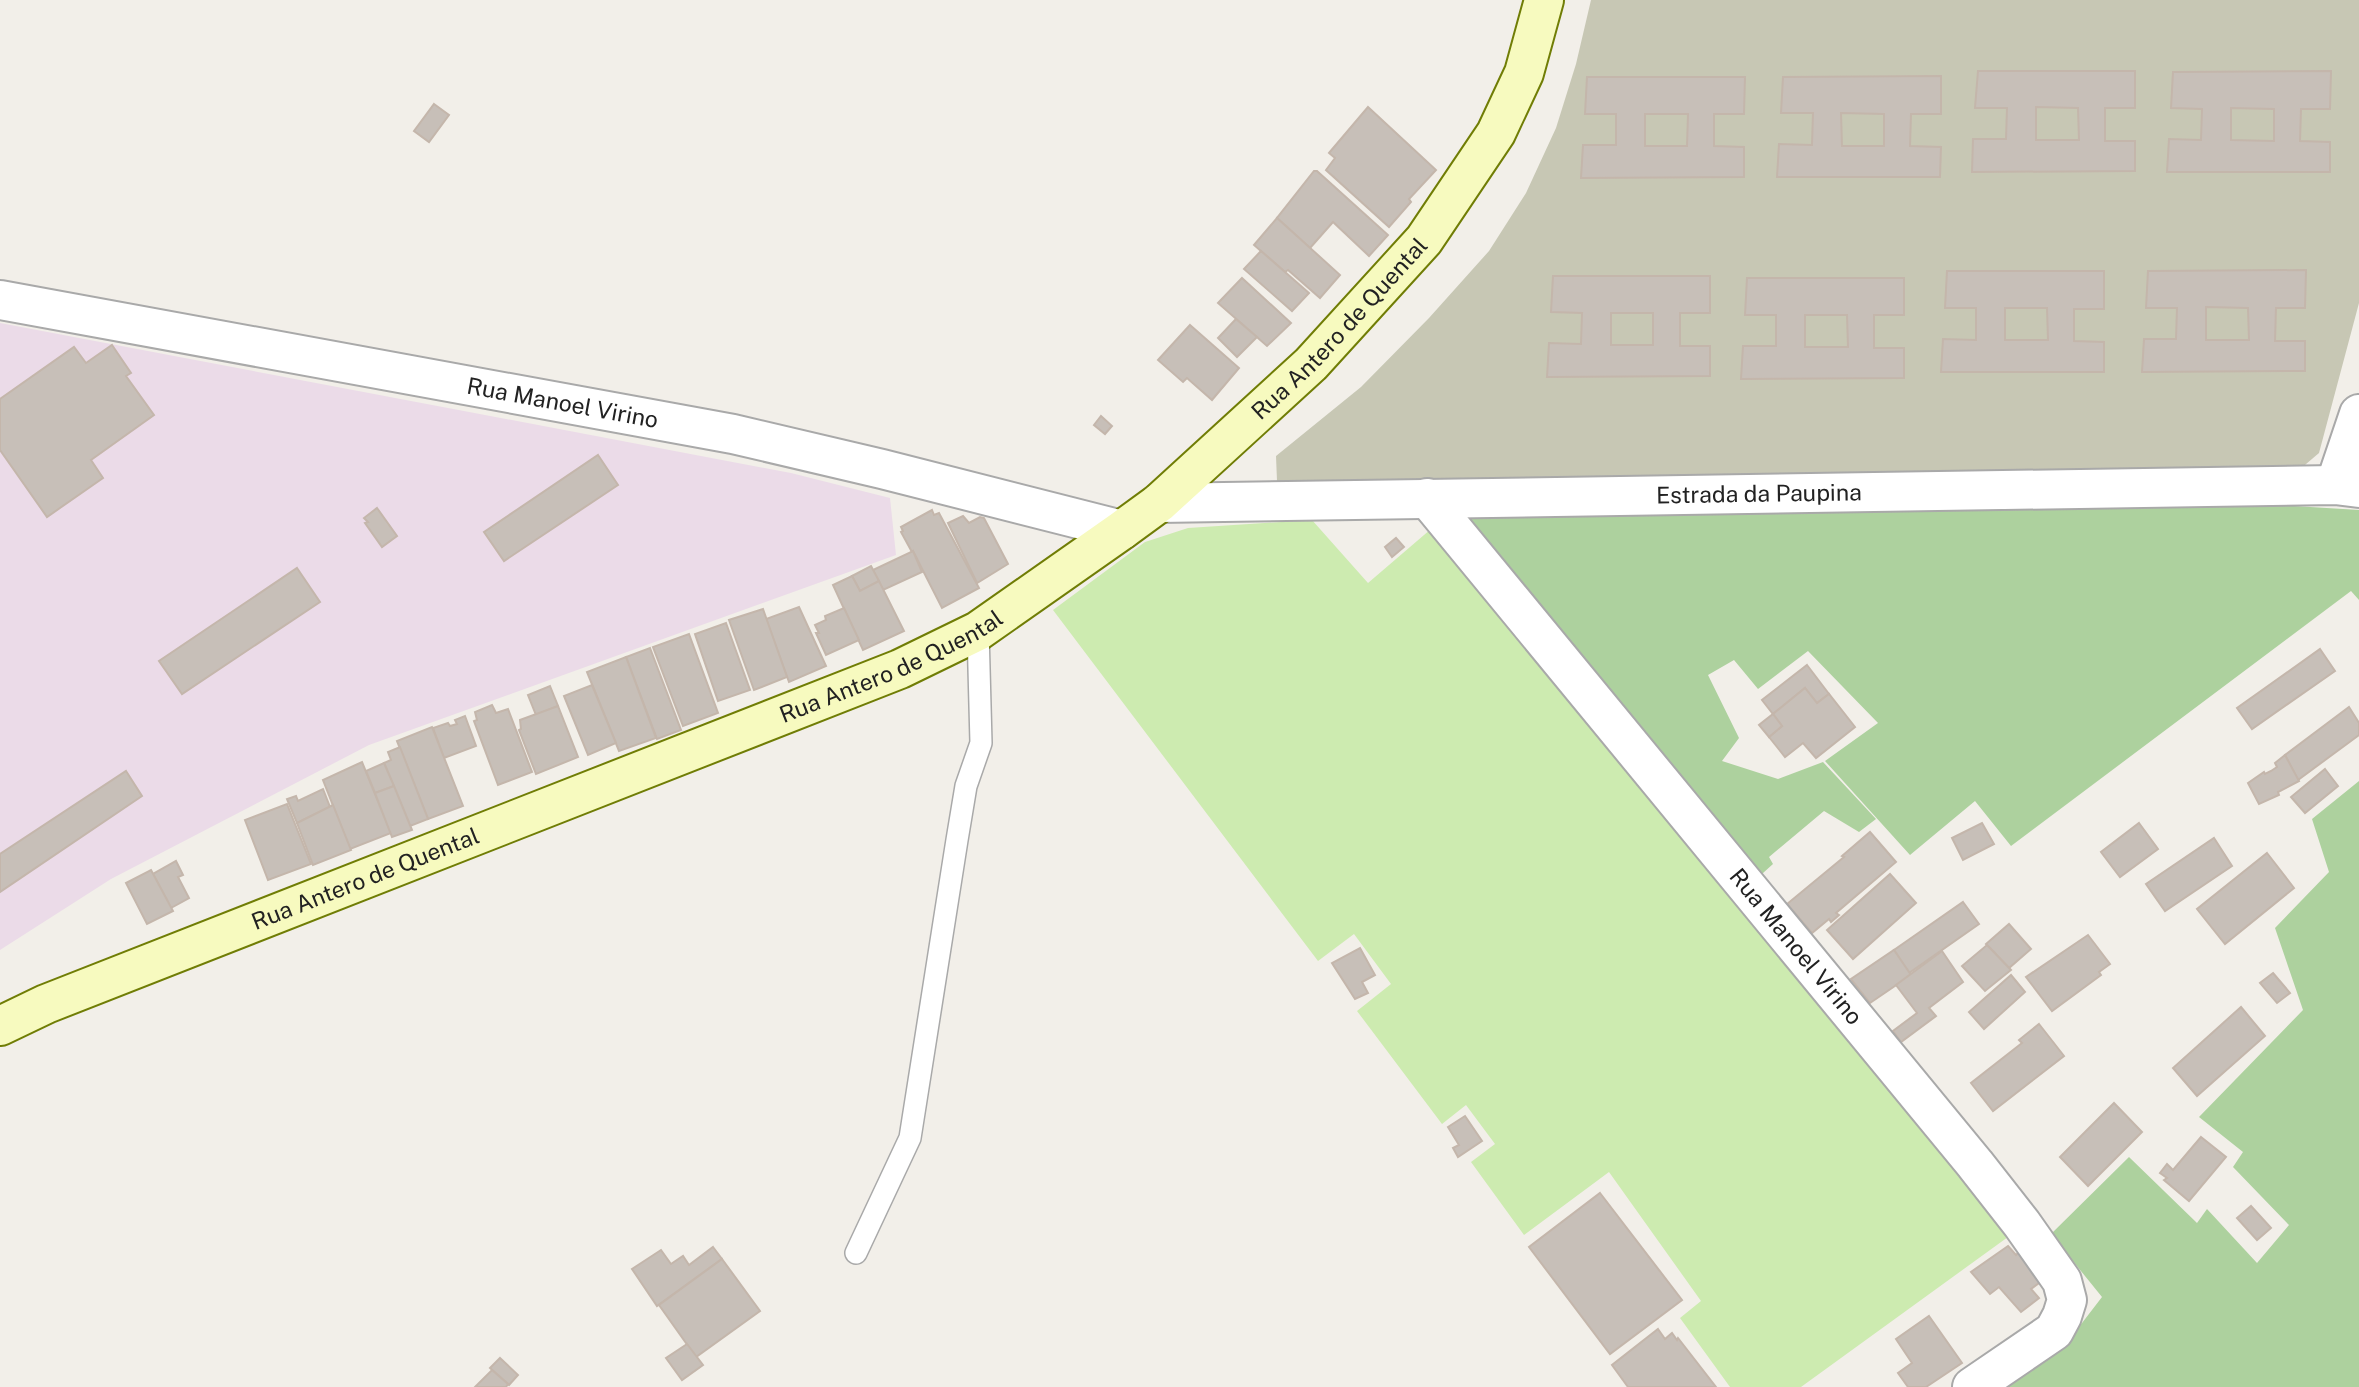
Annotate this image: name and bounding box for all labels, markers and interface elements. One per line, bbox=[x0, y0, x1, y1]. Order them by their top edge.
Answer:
street label: Rua Antero de Quental bbox=[1246, 232, 1433, 425]
street label: Rua Manoel Virino bbox=[465, 372, 661, 433]
street label: Estrada da Paupina bbox=[1656, 478, 1862, 508]
street label: Rua Antero de Quental bbox=[775, 604, 1007, 728]
street label: Rua Antero de Quental bbox=[248, 822, 483, 935]
street label: Rua Manoel Virino bbox=[1725, 863, 1869, 1030]

